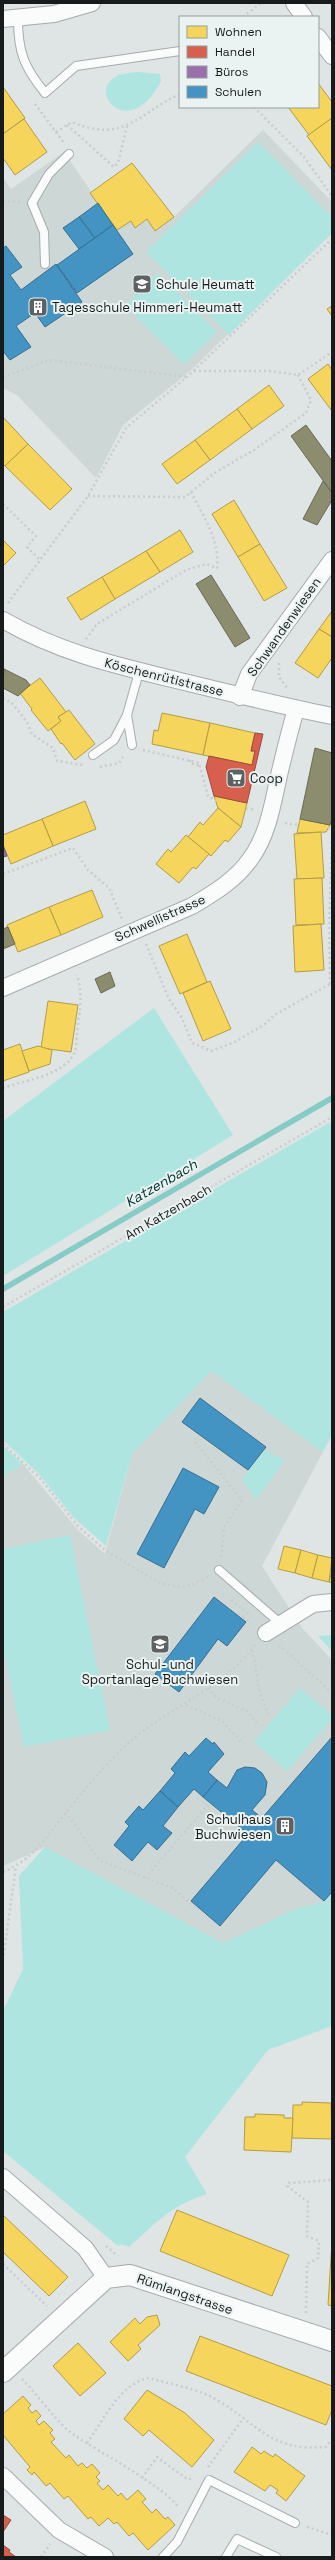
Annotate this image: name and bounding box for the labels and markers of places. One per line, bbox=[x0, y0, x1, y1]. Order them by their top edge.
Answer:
school or university icon: Schule Heumatt bbox=[131, 273, 153, 295]
place label: Schule Heumatt bbox=[156, 276, 255, 293]
building icon: Tagesschule Himmeri-Heumatt bbox=[27, 296, 49, 318]
place label: Tagesschule Himmeri-Heumatt bbox=[52, 299, 242, 316]
supermarket icon: Coop bbox=[225, 767, 247, 789]
place label: Coop bbox=[250, 770, 283, 787]
school or university icon: Schul- und Sportanlage Buchwiesen bbox=[149, 1633, 171, 1655]
place label: Schul- und Sportanlage Buchwiesen bbox=[82, 1656, 238, 1688]
place label: Schulhaus Buchwiesen bbox=[195, 1811, 271, 1843]
building icon: Schulhaus Buchwiesen bbox=[274, 1815, 296, 1837]

